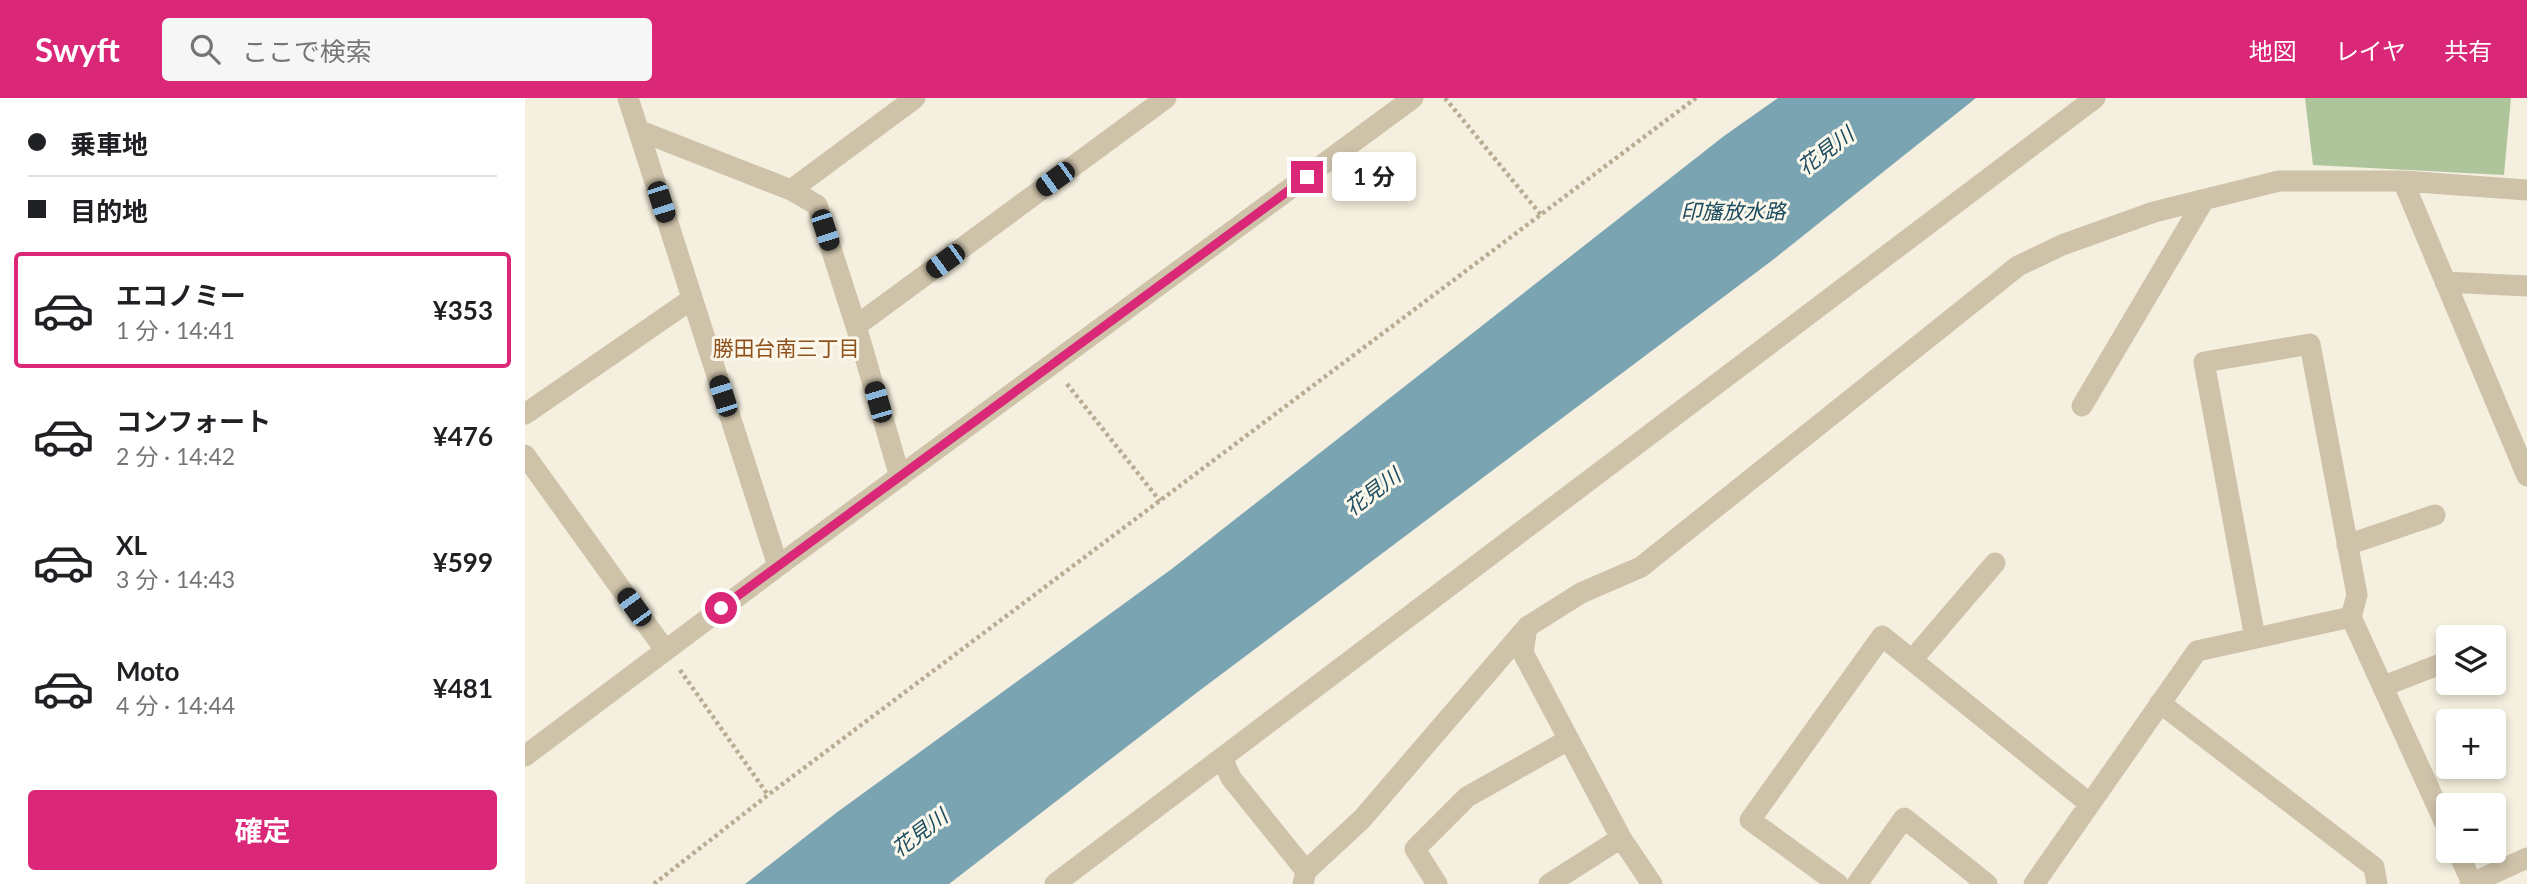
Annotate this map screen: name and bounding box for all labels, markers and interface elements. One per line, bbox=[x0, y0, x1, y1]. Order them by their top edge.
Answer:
search box bbox=[162, 18, 652, 81]
text: Swyft bbox=[35, 29, 120, 69]
icon: search bbox=[186, 30, 224, 68]
text: ここで検索 bbox=[242, 35, 372, 67]
text: 地図 bbox=[2249, 36, 2297, 65]
text: レイヤ bbox=[2335, 36, 2406, 65]
text: 共有 bbox=[2444, 36, 2492, 65]
water label: 花見川 bbox=[1792, 120, 1859, 179]
text: 乗車地 bbox=[70, 128, 148, 160]
callout: 1 分 bbox=[1331, 153, 1415, 202]
car bbox=[1032, 158, 1079, 200]
route end bbox=[1291, 161, 1323, 193]
text: 1 分 bbox=[1353, 162, 1395, 190]
car bbox=[645, 179, 678, 225]
text: 目的地 bbox=[70, 195, 148, 227]
water label: 印旛放水路 bbox=[1681, 198, 1787, 223]
car bbox=[809, 207, 842, 253]
car bbox=[922, 240, 969, 282]
icon: car bbox=[32, 279, 95, 342]
text: エコノミー bbox=[116, 279, 246, 311]
text: ¥353 bbox=[433, 294, 493, 326]
text: 1 分 · 14:41 bbox=[116, 316, 235, 344]
district label: 勝田台南三丁目 bbox=[713, 335, 860, 360]
car bbox=[707, 373, 740, 419]
car bbox=[863, 379, 894, 425]
icon: car bbox=[32, 405, 95, 468]
text: コンフォート bbox=[116, 405, 271, 437]
text: ¥476 bbox=[433, 420, 493, 452]
text: 2 分 · 14:42 bbox=[116, 442, 235, 470]
water label: 花見川 bbox=[1339, 461, 1406, 520]
text: XL bbox=[116, 529, 147, 561]
icon: car bbox=[32, 531, 95, 594]
text: ¥599 bbox=[433, 546, 493, 578]
text: 3 分 · 14:43 bbox=[116, 565, 235, 593]
car bbox=[614, 584, 655, 630]
route start bbox=[705, 592, 737, 624]
map controls bbox=[2436, 625, 2506, 863]
button: layers bbox=[2436, 625, 2506, 695]
text: Moto bbox=[116, 655, 179, 687]
icon: car bbox=[32, 657, 95, 720]
text: ¥481 bbox=[433, 672, 493, 704]
text: 4 分 · 14:44 bbox=[116, 691, 235, 719]
button: + bbox=[2436, 709, 2506, 779]
button: 確定 bbox=[28, 790, 497, 870]
button: − bbox=[2436, 793, 2506, 863]
water label: 花見川 bbox=[886, 802, 953, 861]

